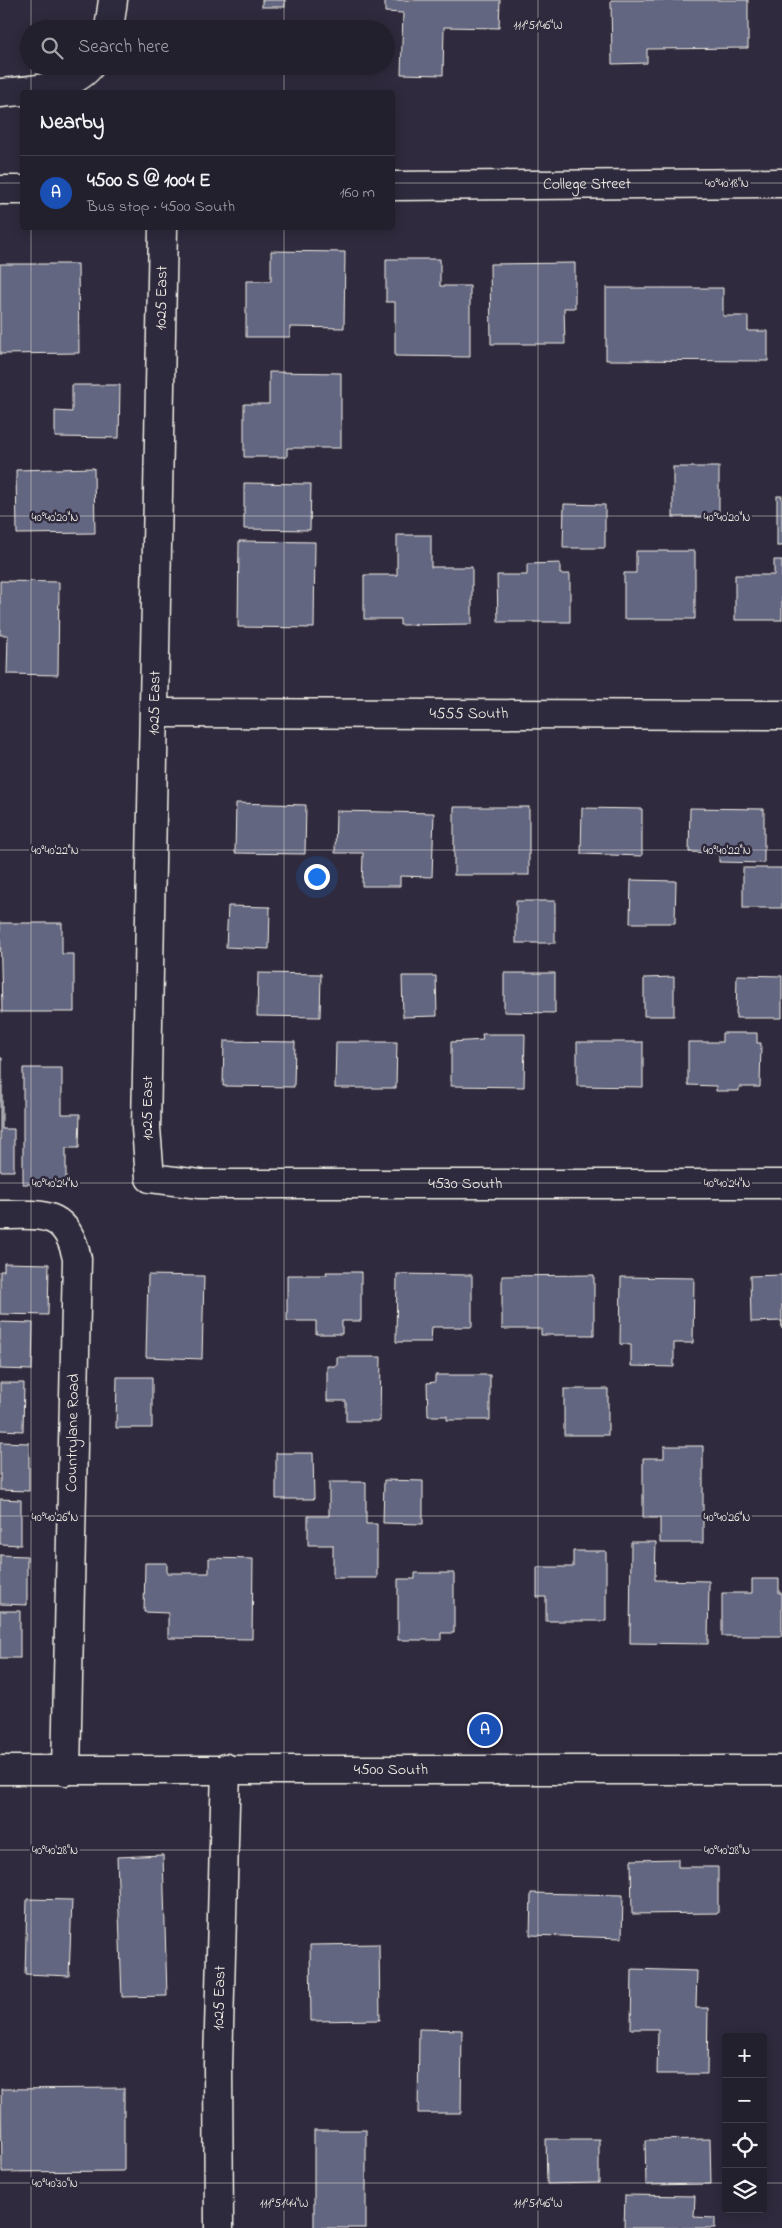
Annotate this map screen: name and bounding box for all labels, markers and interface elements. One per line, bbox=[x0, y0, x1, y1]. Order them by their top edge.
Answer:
text: 111°51'46"W bbox=[514, 17, 562, 35]
search box bbox=[20, 20, 395, 75]
icon: search bbox=[38, 34, 66, 62]
text: Search here bbox=[78, 34, 169, 61]
text: Nearby bbox=[40, 108, 104, 138]
text: 4500 S @ 1004 E bbox=[87, 168, 211, 195]
street label: College Street bbox=[543, 172, 632, 197]
text: 40°40'18"N bbox=[705, 175, 749, 193]
text: A bbox=[51, 181, 61, 205]
text: 160 m bbox=[340, 181, 375, 205]
text: Bus stop · 4500 South bbox=[87, 195, 235, 219]
street label: 1025 East bbox=[149, 265, 175, 331]
text: 40°40'20"N bbox=[32, 509, 78, 527]
text: 40°40'20"N bbox=[704, 509, 750, 527]
street label: 1025 East bbox=[142, 670, 168, 736]
street label: 4555 South bbox=[430, 702, 508, 726]
text: 40°40'22"N bbox=[31, 842, 79, 860]
text: 40°40'22"N bbox=[703, 842, 751, 860]
your location bbox=[304, 864, 330, 890]
street label: 1025 East bbox=[136, 1075, 160, 1140]
street label: 4530 South bbox=[428, 1172, 502, 1196]
text: 40°40'24"N bbox=[32, 1175, 78, 1193]
text: 40°40'24"N bbox=[704, 1175, 750, 1193]
street label: Countrylane Road bbox=[60, 1374, 86, 1492]
text: 40°40'26"N bbox=[32, 1509, 78, 1527]
text: 40°40'26"N bbox=[704, 1509, 750, 1527]
pin: A bbox=[469, 1711, 501, 1749]
street label: 4500 South bbox=[354, 1758, 428, 1782]
text: 40°40'28"N bbox=[32, 1842, 78, 1860]
text: 40°40'28"N bbox=[704, 1842, 750, 1860]
street label: 1025 East bbox=[207, 1965, 233, 2031]
map controls bbox=[722, 2033, 767, 2213]
button: + bbox=[722, 2033, 767, 2078]
button: − bbox=[722, 2078, 767, 2123]
button: locate bbox=[722, 2123, 767, 2168]
button: layers bbox=[722, 2168, 767, 2213]
text: 40°40'30"N bbox=[32, 2175, 78, 2193]
text: 111°51'44"W bbox=[260, 2195, 308, 2213]
text: 111°51'46"W bbox=[514, 2195, 562, 2213]

